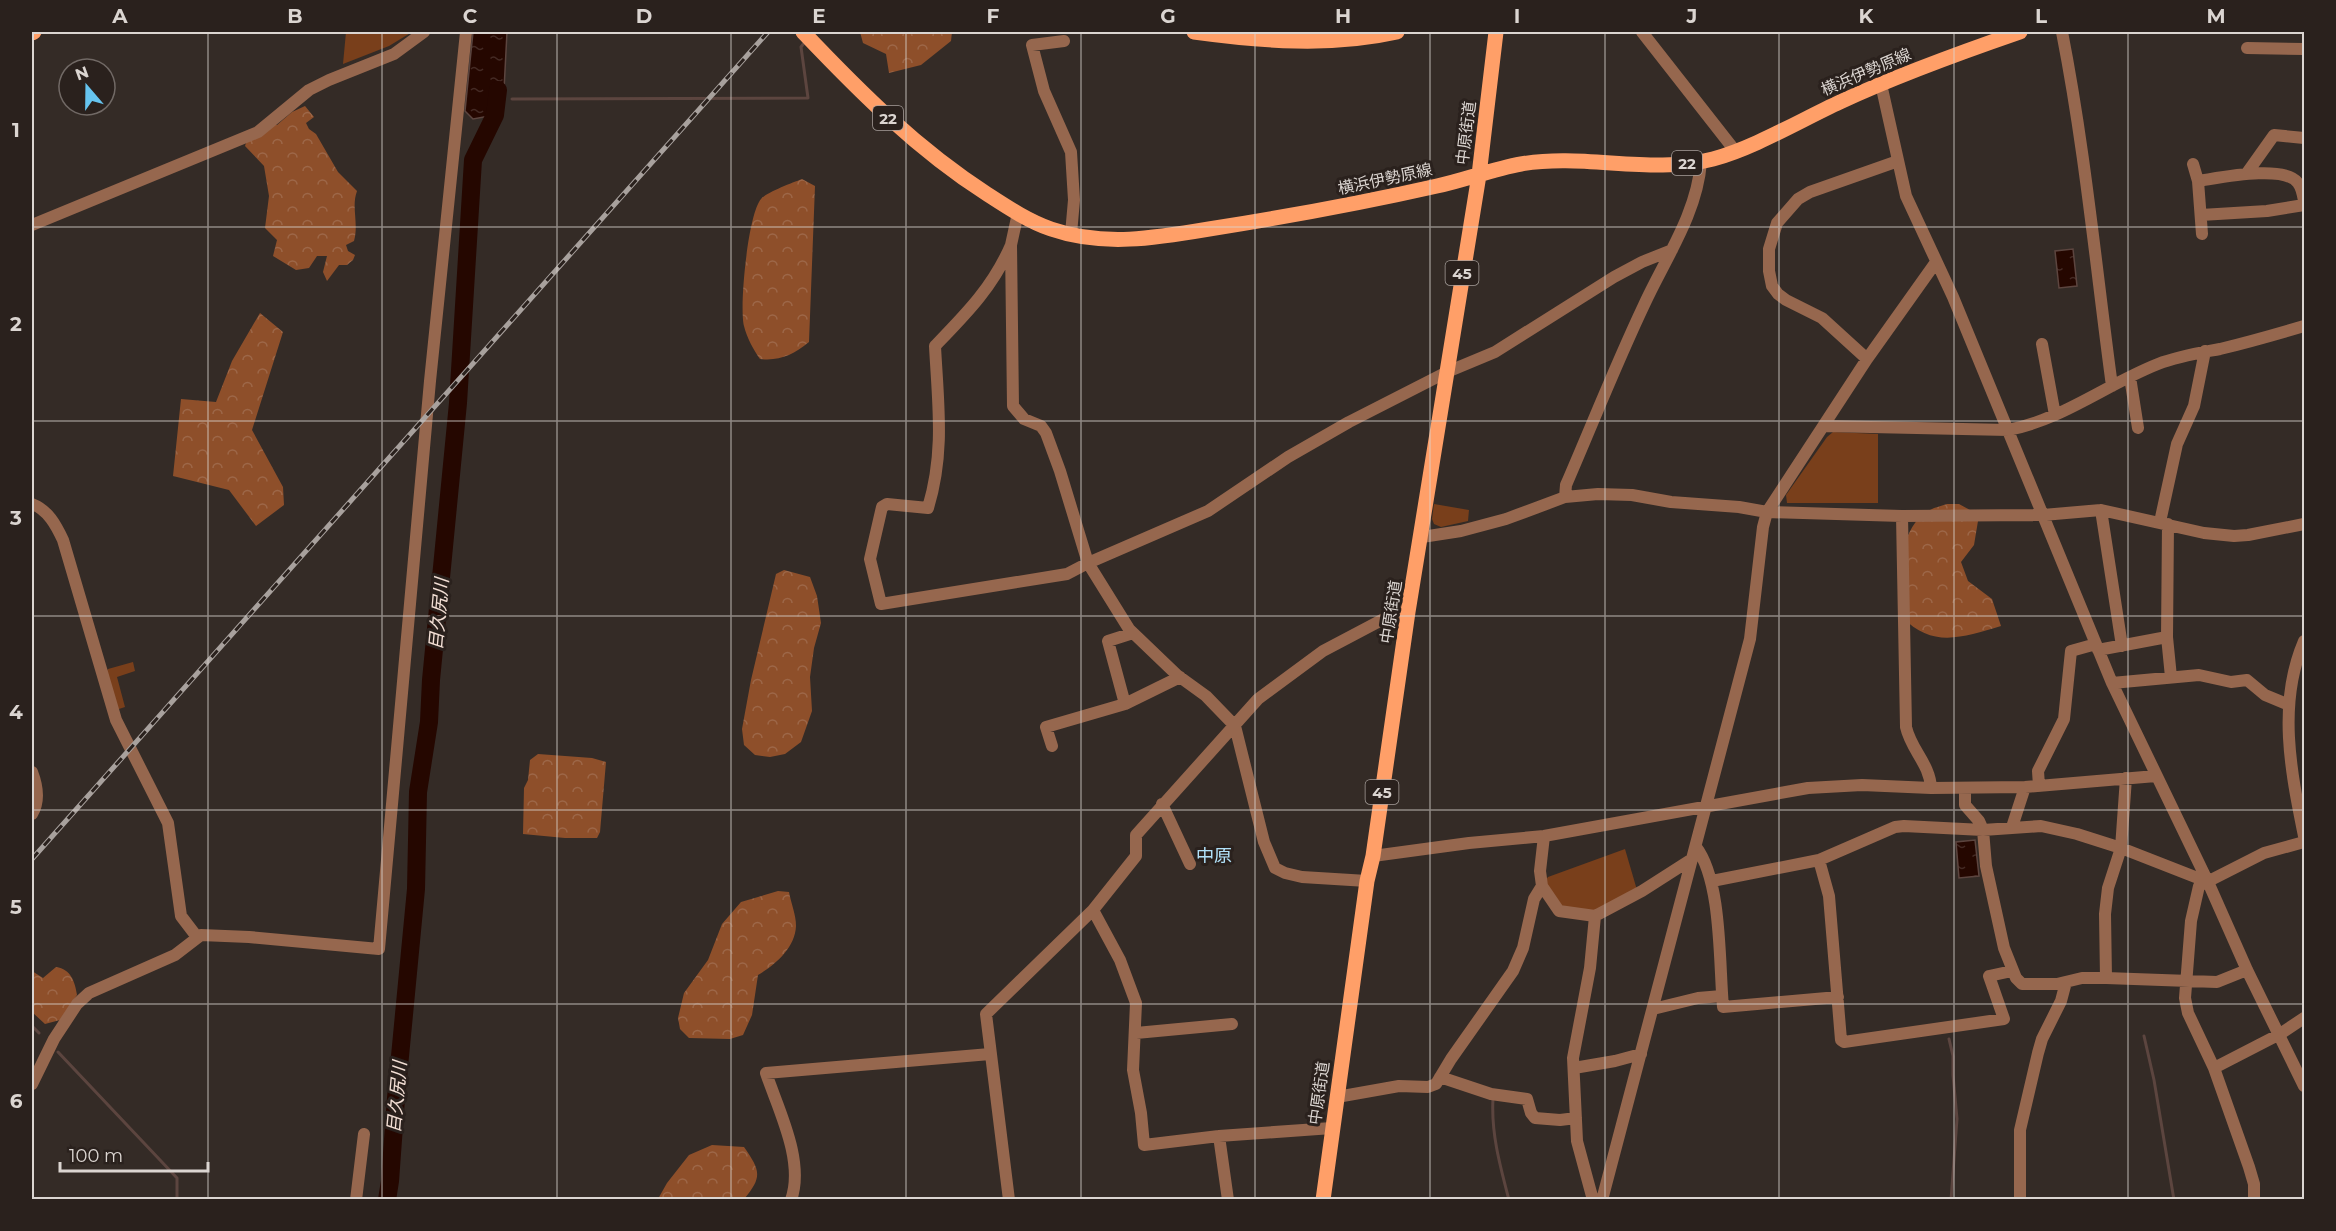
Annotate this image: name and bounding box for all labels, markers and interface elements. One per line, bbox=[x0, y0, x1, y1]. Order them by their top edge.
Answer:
text: A bbox=[111, 4, 128, 28]
text: B bbox=[287, 4, 303, 28]
text: C bbox=[463, 4, 478, 28]
text: D bbox=[636, 4, 652, 28]
text: E bbox=[812, 4, 826, 28]
text: F bbox=[987, 4, 1000, 28]
text: G bbox=[1160, 4, 1176, 28]
text: H bbox=[1335, 4, 1351, 28]
text: I bbox=[1514, 4, 1520, 28]
text: J bbox=[1686, 4, 1697, 28]
text: K bbox=[1859, 4, 1875, 28]
text: L bbox=[2035, 4, 2047, 28]
text: M bbox=[2206, 4, 2226, 28]
street label: 横浜伊勢原線 bbox=[1818, 44, 1914, 100]
north arrow bbox=[57, 57, 117, 117]
text: N bbox=[73, 62, 91, 85]
street label: 中原街道 bbox=[1453, 100, 1479, 166]
road number: 22 bbox=[873, 106, 903, 130]
text: 1 bbox=[12, 118, 20, 142]
road number: 22 bbox=[1672, 151, 1702, 175]
street label: 横浜伊勢原線 bbox=[1336, 160, 1434, 198]
road number: 45 bbox=[1446, 261, 1478, 285]
text: 2 bbox=[10, 312, 22, 336]
text: 3 bbox=[9, 506, 22, 530]
water label: 目久尻川 bbox=[425, 575, 453, 651]
street label: 中原街道 bbox=[1377, 579, 1405, 645]
text: 4 bbox=[9, 700, 23, 724]
road number: 45 bbox=[1366, 780, 1398, 804]
district label: 中原 bbox=[1196, 845, 1232, 867]
text: 5 bbox=[10, 895, 22, 919]
water label: 目久尻川 bbox=[383, 1058, 411, 1134]
street label: 中原街道 bbox=[1305, 1060, 1333, 1126]
text: 6 bbox=[10, 1089, 23, 1113]
scale bar bbox=[60, 1135, 208, 1173]
text: 100 m bbox=[69, 1145, 123, 1167]

